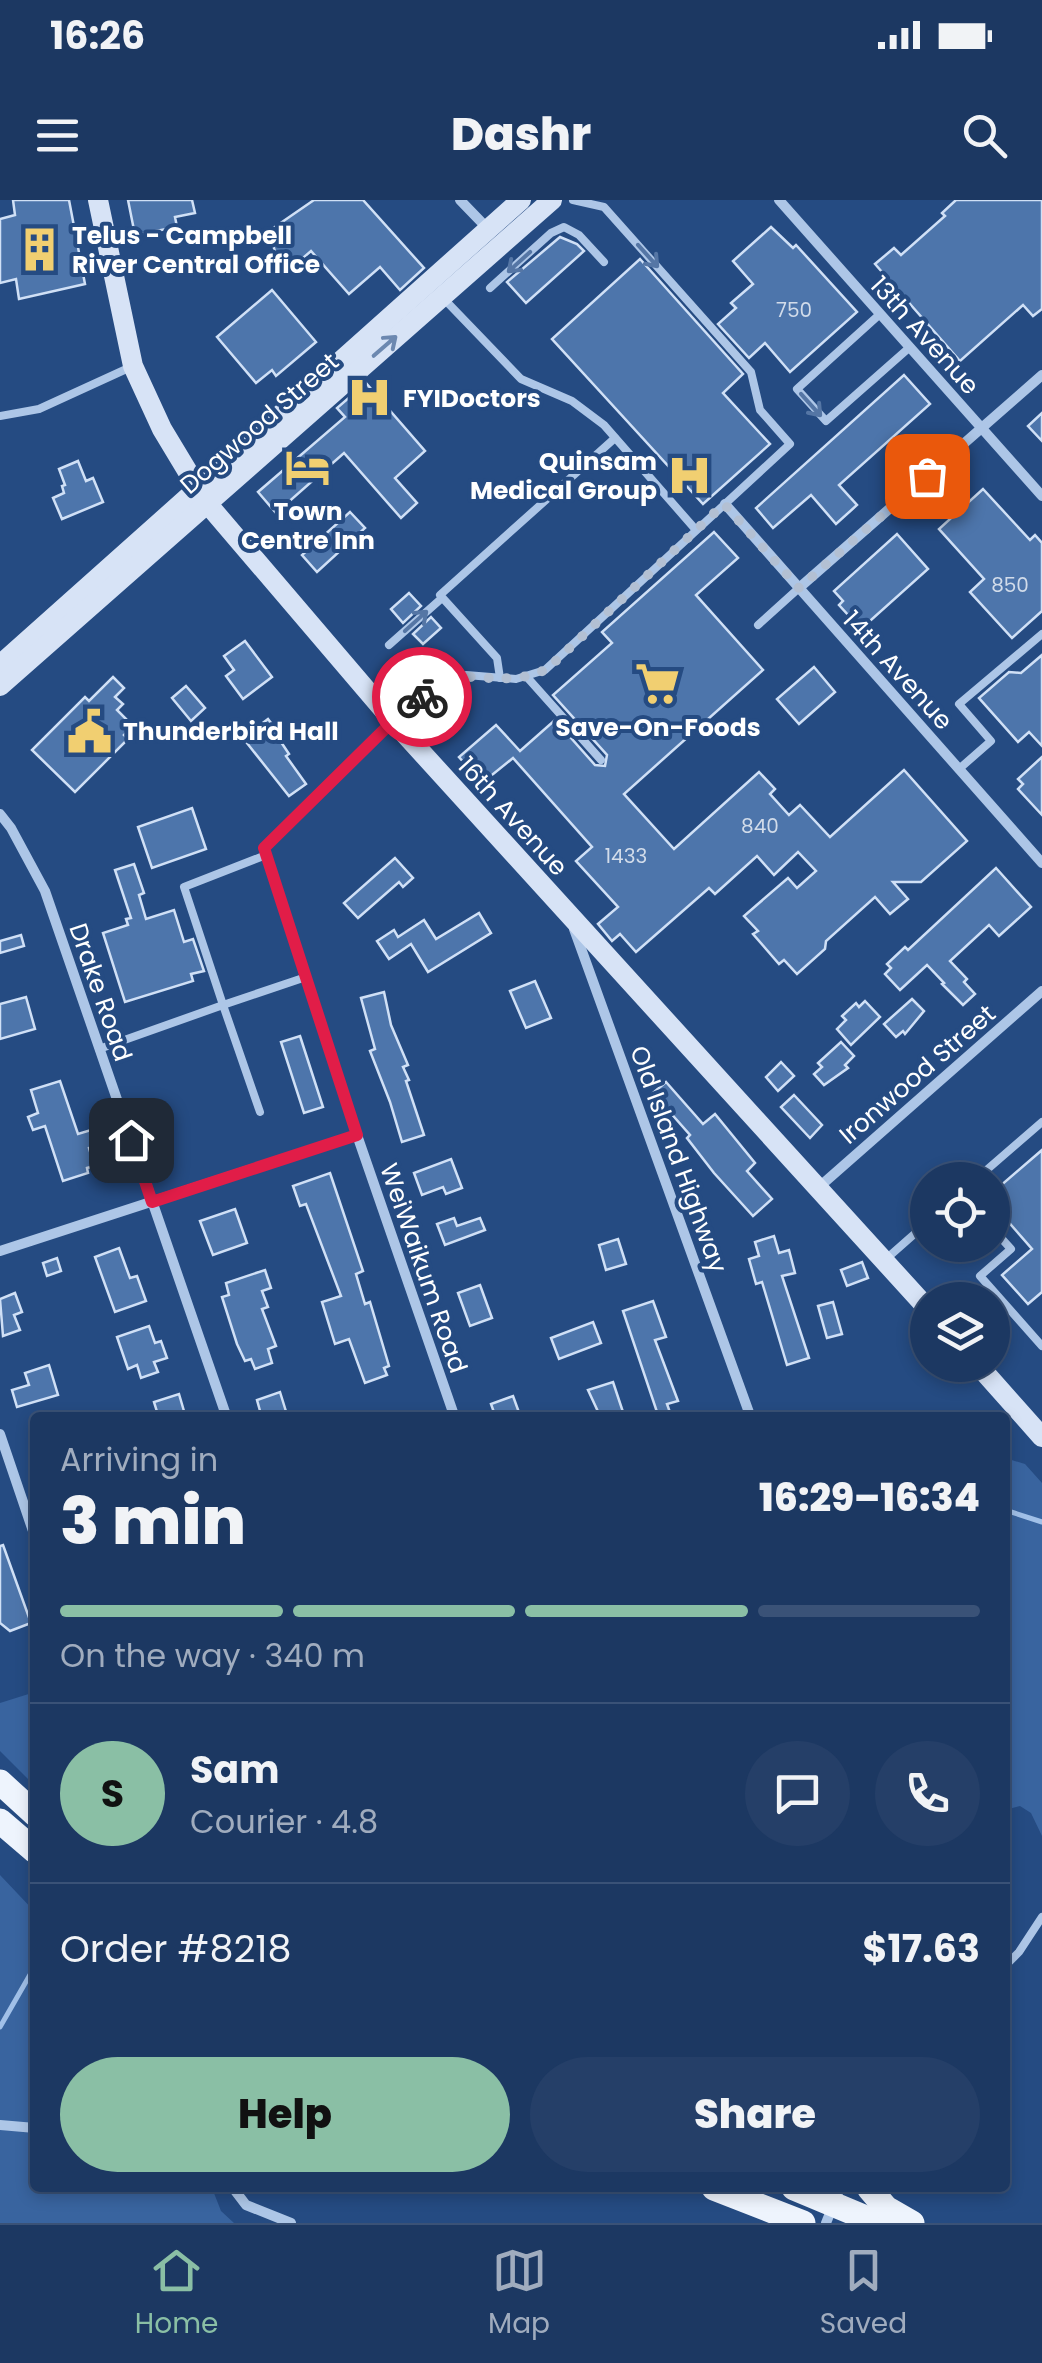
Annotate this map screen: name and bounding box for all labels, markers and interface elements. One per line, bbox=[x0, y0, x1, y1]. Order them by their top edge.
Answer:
text: 16:26 bbox=[50, 9, 145, 62]
text: Dashr bbox=[451, 103, 591, 166]
icon: menu bbox=[30, 108, 85, 163]
icon: search bbox=[957, 108, 1012, 163]
place label: Telus - Campbell River Central Office bbox=[72, 218, 320, 282]
building icon: Telus - Campbell River Central Office bbox=[15, 225, 63, 273]
one-way arrow bbox=[636, 243, 659, 268]
one-way arrow bbox=[507, 250, 532, 273]
street label: 13th Avenue bbox=[862, 268, 987, 402]
house number: 750 bbox=[776, 296, 812, 324]
one-way arrow bbox=[372, 334, 397, 357]
street label: Dogwood Street bbox=[172, 345, 346, 502]
hospital icon: FYIDoctors bbox=[346, 374, 394, 422]
place label: FYIDoctors bbox=[403, 381, 541, 416]
one-way arrow bbox=[800, 392, 823, 417]
pin bbox=[885, 434, 970, 519]
hotel icon: Town Centre Inn bbox=[284, 443, 332, 491]
place label: Quinsam Medical Group bbox=[470, 444, 657, 508]
icon: bag bbox=[900, 449, 955, 504]
hospital icon: Quinsam Medical Group bbox=[666, 451, 714, 499]
place label: Town Centre Inn bbox=[241, 494, 375, 558]
house number: 850 bbox=[991, 571, 1029, 599]
street label: 14th Avenue bbox=[835, 603, 961, 738]
one-way arrow bbox=[402, 611, 428, 633]
courier bbox=[372, 647, 472, 747]
supermarket icon: Save-On-Foods bbox=[634, 659, 682, 707]
icon: bike bbox=[395, 670, 450, 725]
public building icon: Thunderbird Hall bbox=[66, 707, 114, 755]
place label: Save-On-Foods bbox=[555, 710, 761, 745]
place label: Thunderbird Hall bbox=[123, 714, 339, 749]
street label: 16th Avenue bbox=[450, 749, 576, 884]
house number: 840 bbox=[741, 812, 779, 840]
house number: 1433 bbox=[605, 842, 647, 870]
street label: Drake Road bbox=[61, 918, 141, 1066]
street label: Ironwood Street bbox=[832, 997, 1003, 1152]
street label: Old Island Highway bbox=[621, 1041, 736, 1277]
pin bbox=[89, 1098, 174, 1183]
icon: home bbox=[104, 1113, 159, 1168]
street label: WeiWaikum Road bbox=[371, 1159, 476, 1378]
map controls bbox=[910, 1162, 1010, 1382]
button: locate bbox=[910, 1162, 1010, 1262]
button: layers bbox=[910, 1282, 1010, 1382]
text: Arriving in bbox=[60, 1437, 218, 1482]
text: 16:29–16:34 bbox=[759, 1471, 980, 1524]
text: 3 min bbox=[60, 1476, 246, 1567]
text: On the way · 340 m bbox=[60, 1633, 365, 1678]
button: chat bbox=[745, 1741, 850, 1846]
button: phone bbox=[875, 1741, 980, 1846]
text: Sam bbox=[190, 1743, 279, 1796]
text: S bbox=[101, 1767, 124, 1820]
text: Courier · 4.8 bbox=[190, 1799, 378, 1844]
text: Order #8218 bbox=[60, 1922, 292, 1975]
text: $17.63 bbox=[862, 1922, 980, 1975]
button: Help bbox=[60, 2057, 510, 2172]
button: Share bbox=[530, 2057, 980, 2172]
tab: Home bbox=[135, 2243, 218, 2345]
tab: Map bbox=[488, 2243, 550, 2345]
tab: Saved bbox=[820, 2243, 907, 2345]

